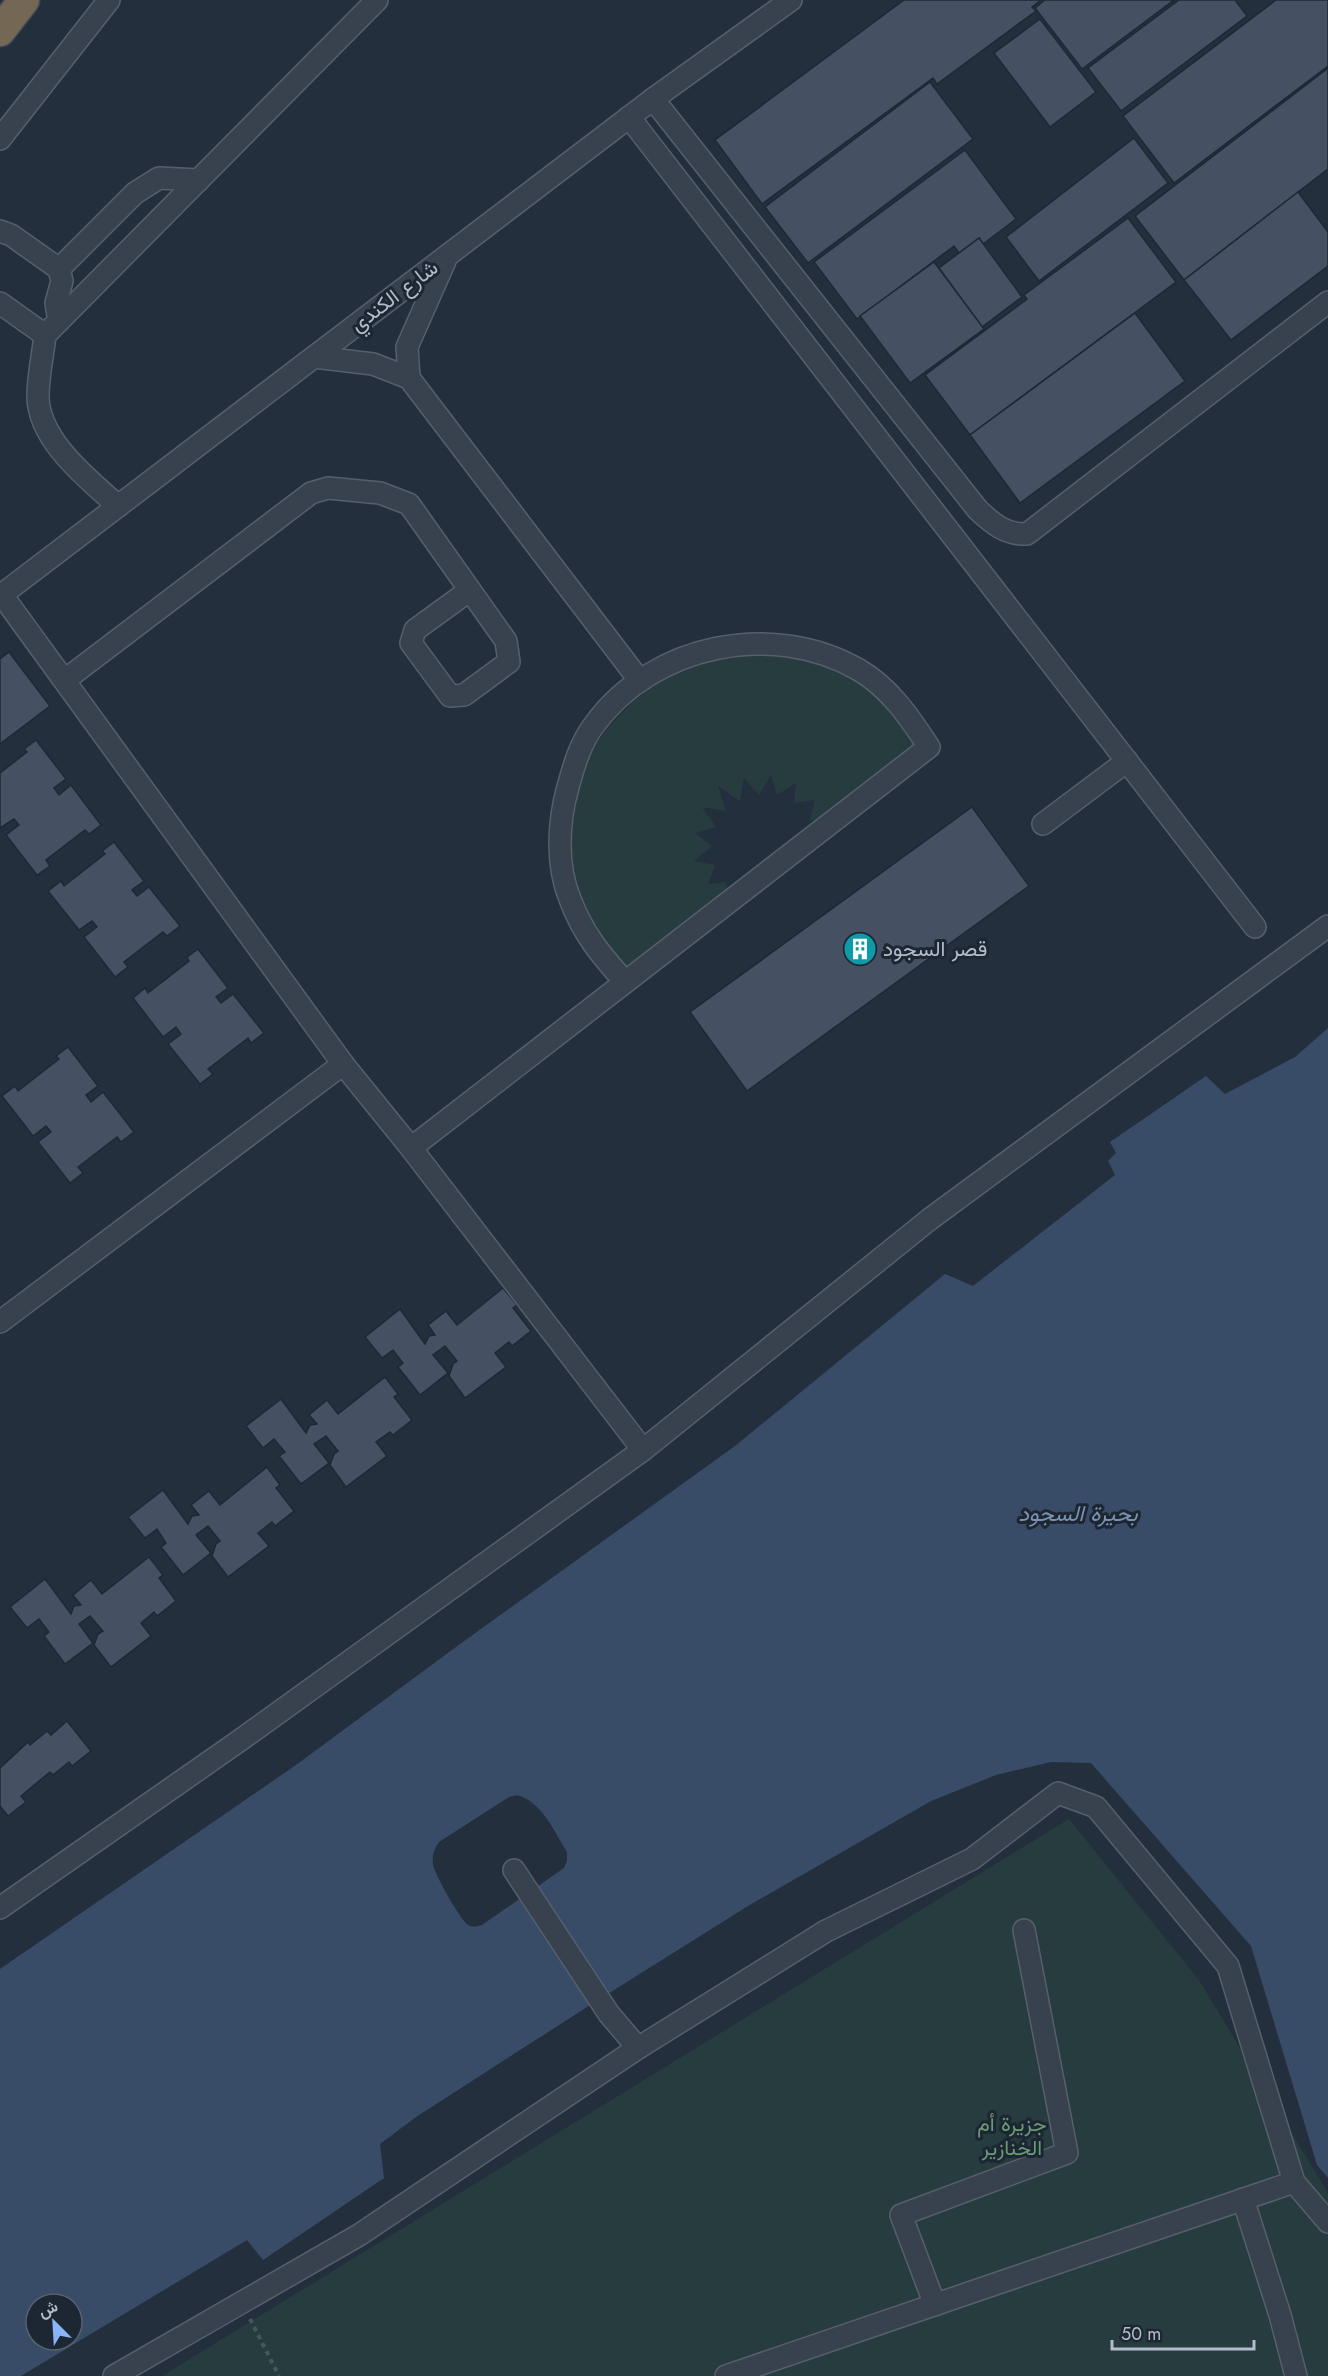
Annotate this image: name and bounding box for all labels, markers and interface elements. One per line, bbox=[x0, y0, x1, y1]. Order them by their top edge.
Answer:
street label: شارع الكندي bbox=[344, 253, 445, 341]
building icon: قصر السجود bbox=[842, 931, 878, 967]
place label: قصر السجود bbox=[883, 934, 987, 964]
water label: بحيرة السجود bbox=[1018, 1497, 1138, 1529]
park label: جزيرة أم الخنازير bbox=[977, 2109, 1047, 2163]
north arrow bbox=[24, 2292, 84, 2352]
text: ش bbox=[35, 2294, 62, 2323]
scale bar bbox=[1112, 2313, 1254, 2351]
text: 50 m bbox=[1121, 2321, 1161, 2347]

